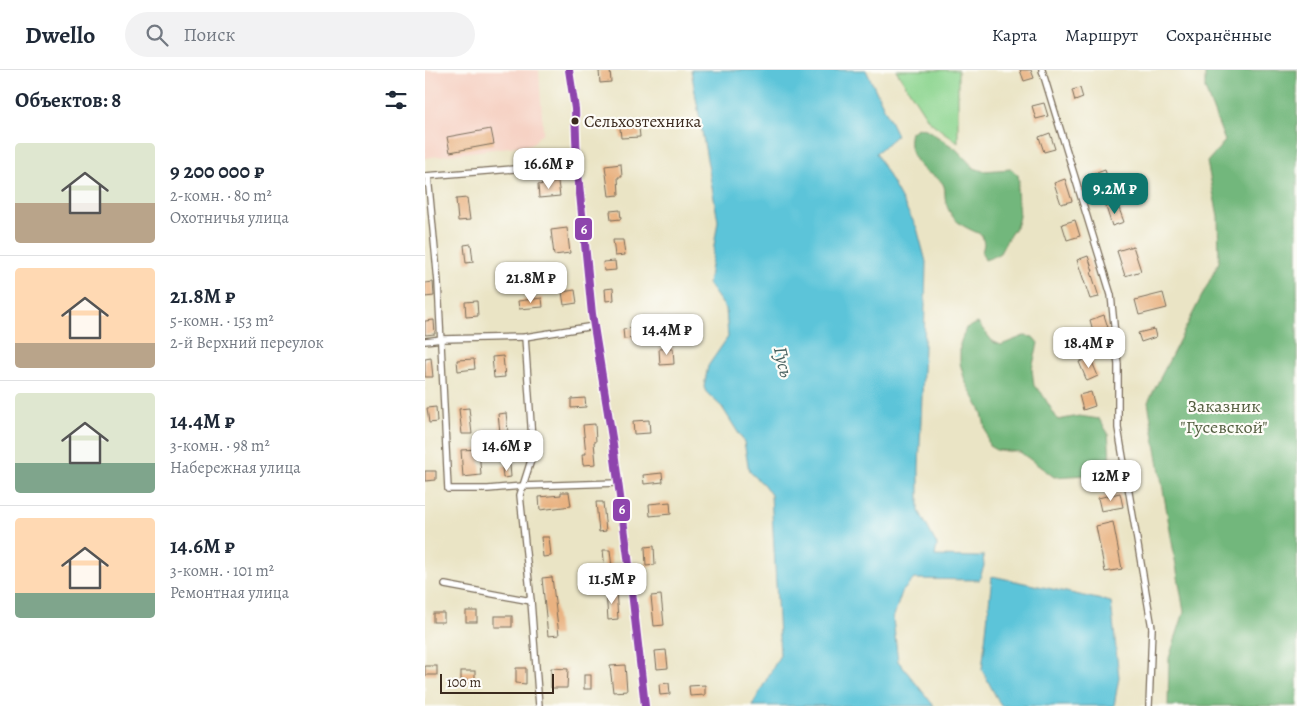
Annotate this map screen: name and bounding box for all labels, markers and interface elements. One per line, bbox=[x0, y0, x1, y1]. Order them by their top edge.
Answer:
search box bbox=[125, 12, 475, 57]
text: Dwello bbox=[25, 19, 95, 51]
icon: search bbox=[143, 21, 171, 49]
text: Поиск bbox=[183, 22, 235, 48]
text: Карта bbox=[992, 23, 1037, 47]
text: Маршрут bbox=[1065, 23, 1138, 47]
text: Сохранённые bbox=[1166, 23, 1272, 47]
text: Объектов: 8 bbox=[15, 86, 121, 114]
icon: filters bbox=[382, 86, 410, 114]
place label: Сельхозтехника bbox=[584, 110, 701, 133]
marker: Сельхозтехника bbox=[570, 116, 580, 126]
pin: 16.6M ₽ bbox=[503, 148, 595, 190]
text: 16.6M ₽ bbox=[524, 153, 574, 175]
text: 9 200 000 ₽ bbox=[170, 157, 264, 185]
icon: home bbox=[55, 163, 115, 223]
pin: 9.2M ₽ bbox=[1074, 172, 1156, 215]
text: 9.2M ₽ bbox=[1093, 178, 1137, 200]
text: 2-комн. · 80 m² bbox=[170, 185, 272, 207]
text: Охотничья улица bbox=[170, 207, 289, 229]
line badge: 6 bbox=[574, 217, 593, 241]
text: 6 bbox=[581, 220, 588, 239]
pin: 21.8M ₽ bbox=[485, 262, 577, 304]
text: 21.8M ₽ bbox=[506, 267, 556, 289]
text: 21.8M ₽ bbox=[170, 282, 236, 310]
icon: home bbox=[55, 288, 115, 348]
text: 5-комн. · 153 m² bbox=[170, 310, 274, 332]
pin: 14.4M ₽ bbox=[621, 314, 713, 356]
text: 14.4M ₽ bbox=[642, 319, 692, 341]
pin: 18.4M ₽ bbox=[1043, 326, 1135, 369]
text: 2-й Верхний переулок bbox=[170, 332, 324, 354]
text: 18.4M ₽ bbox=[1064, 332, 1114, 354]
water label: Гусь bbox=[767, 344, 799, 380]
park label: Заказник "Гусевской" bbox=[1180, 394, 1268, 439]
text: 14.4M ₽ bbox=[170, 407, 235, 435]
icon: home bbox=[55, 413, 115, 473]
pin: 14.6M ₽ bbox=[461, 430, 553, 472]
text: 3-комн. · 98 m² bbox=[170, 435, 270, 457]
text: 14.6M ₽ bbox=[482, 435, 532, 457]
text: Набережная улица bbox=[170, 457, 301, 479]
pin: 12M ₽ bbox=[1076, 460, 1146, 502]
text: 12M ₽ bbox=[1092, 465, 1130, 487]
line badge: 6 bbox=[612, 498, 631, 522]
text: 6 bbox=[619, 500, 626, 519]
text: 14.6M ₽ bbox=[170, 532, 235, 560]
icon: home bbox=[55, 538, 115, 598]
text: 3-комн. · 101 m² bbox=[170, 560, 274, 582]
pin: 11.5M ₽ bbox=[566, 562, 658, 605]
text: 11.5M ₽ bbox=[588, 568, 636, 590]
text: Ремонтная улица bbox=[170, 582, 289, 604]
scale bar bbox=[440, 671, 554, 694]
text: 100 m bbox=[447, 673, 481, 692]

